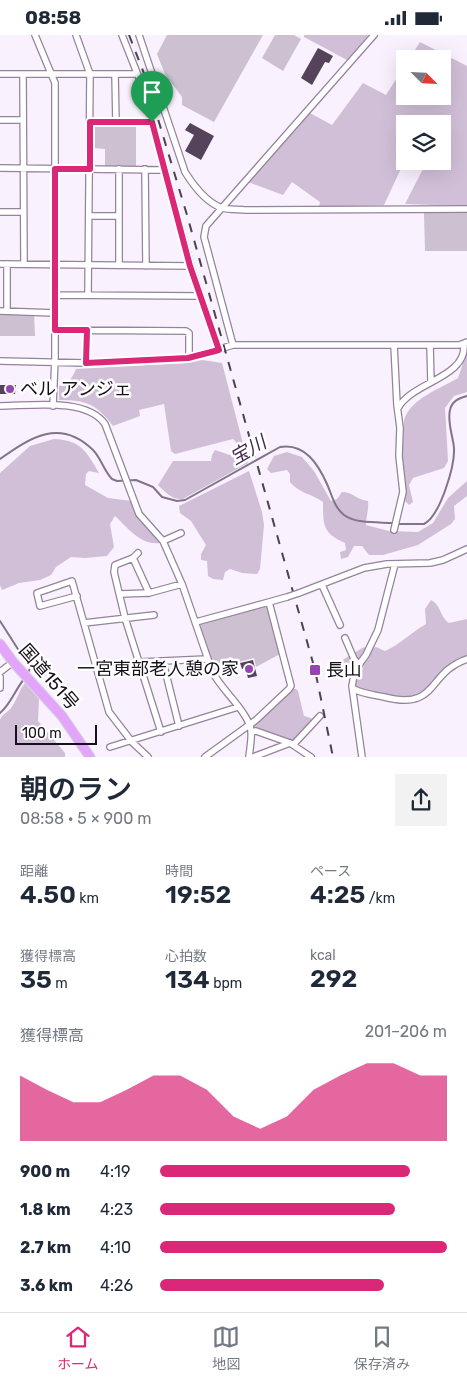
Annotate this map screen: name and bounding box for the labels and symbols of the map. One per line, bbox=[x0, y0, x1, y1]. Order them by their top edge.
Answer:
north arrow bbox=[396, 50, 451, 105]
pin bbox=[131, 71, 173, 122]
place label: ベル アンジェ bbox=[20, 378, 132, 400]
marker: ベル アンジェ bbox=[4, 383, 16, 395]
water label: 宝川 bbox=[226, 430, 272, 469]
street label: 国道151号 bbox=[15, 640, 83, 714]
place label: 一宮東部老人憩の家 bbox=[77, 658, 239, 680]
place label: 長山 bbox=[326, 659, 362, 681]
marker: 一宮東部老人憩の家 bbox=[243, 663, 255, 675]
marker: 長山 bbox=[308, 663, 322, 677]
scale bar bbox=[15, 722, 98, 745]

